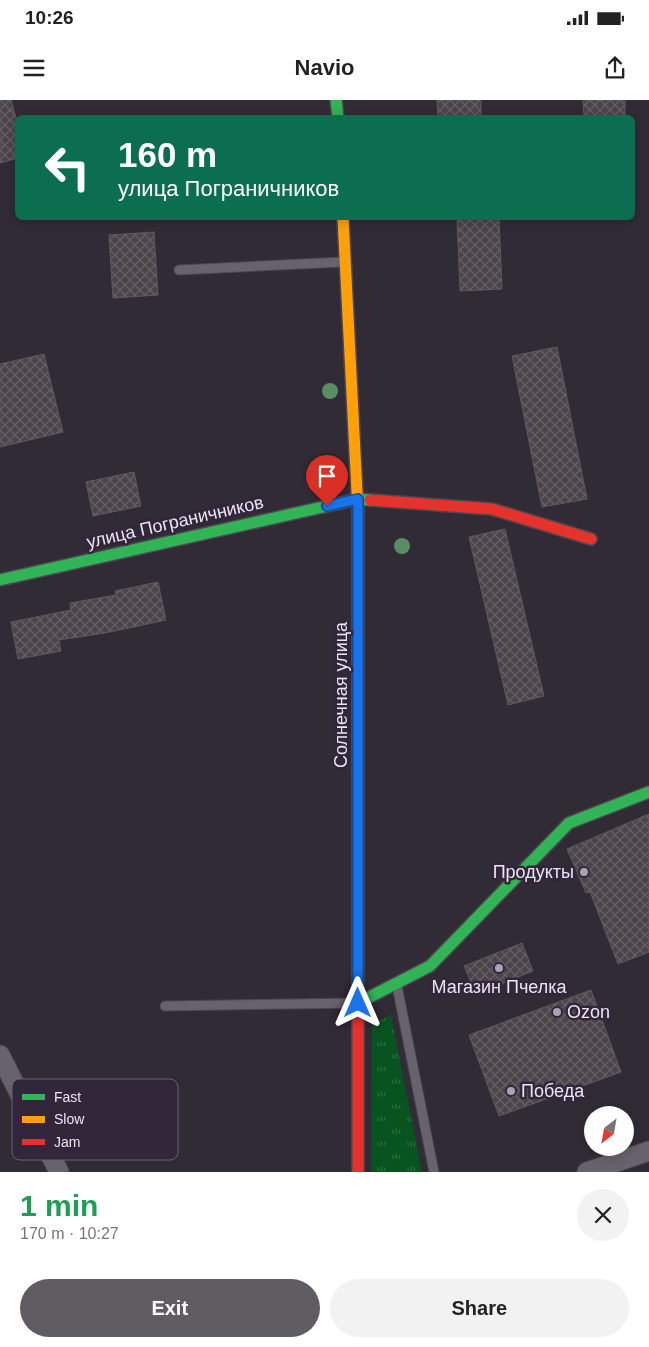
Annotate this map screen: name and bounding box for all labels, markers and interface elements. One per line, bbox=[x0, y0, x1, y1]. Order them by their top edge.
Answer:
text: 10:26 bbox=[25, 7, 74, 28]
icon: menu bbox=[20, 54, 48, 82]
icon: share bbox=[601, 54, 629, 82]
text: Navio bbox=[295, 55, 354, 80]
icon: left bbox=[35, 135, 100, 200]
text: 160 m bbox=[118, 135, 217, 174]
text: улица Пограничников bbox=[118, 176, 339, 201]
pin bbox=[306, 455, 348, 506]
icon: arrive bbox=[313, 462, 341, 490]
street label: улица Пограничников bbox=[85, 492, 265, 552]
street label: Солнечная улица bbox=[331, 621, 351, 768]
place label: Продукты bbox=[493, 862, 574, 882]
marker: Продукты bbox=[578, 866, 590, 878]
marker: Магазин Пчелка bbox=[493, 962, 505, 974]
position arrow bbox=[331, 976, 383, 1028]
place label: Магазин Пчелка bbox=[432, 977, 567, 997]
place label: Ozon bbox=[567, 1002, 610, 1022]
marker: Ozon bbox=[551, 1006, 563, 1018]
legend bbox=[12, 1079, 178, 1160]
place label: Победа bbox=[521, 1081, 585, 1101]
marker: Победа bbox=[505, 1085, 517, 1097]
text: Fast bbox=[54, 1089, 81, 1105]
north arrow bbox=[584, 1106, 634, 1156]
map controls bbox=[584, 1106, 634, 1156]
text: Slow bbox=[54, 1111, 85, 1127]
text: Jam bbox=[54, 1134, 80, 1150]
text: 1 min bbox=[20, 1189, 98, 1222]
button: close bbox=[577, 1189, 629, 1241]
text: 170 m · 10:27 bbox=[20, 1225, 119, 1242]
button: Exit bbox=[20, 1279, 320, 1337]
button: Share bbox=[330, 1279, 629, 1337]

